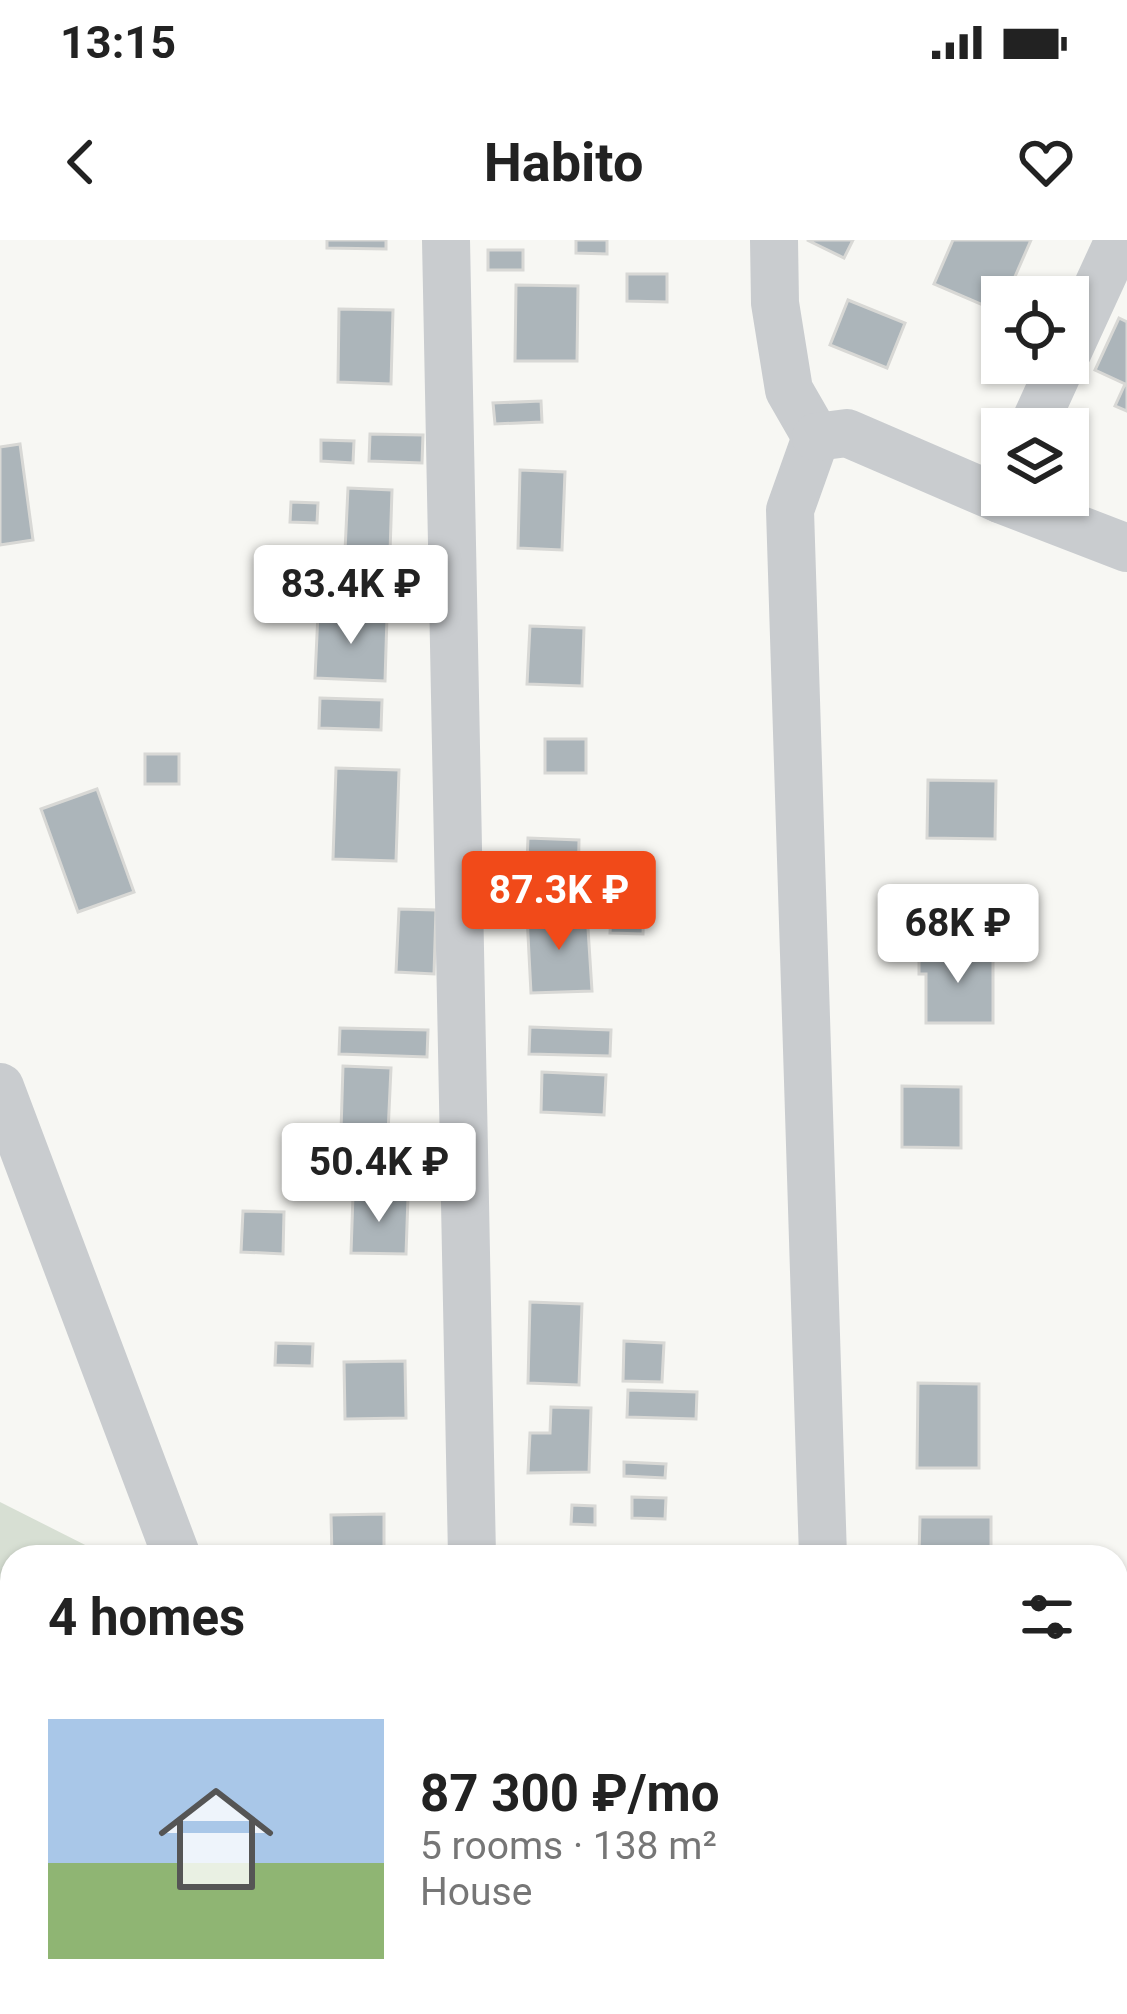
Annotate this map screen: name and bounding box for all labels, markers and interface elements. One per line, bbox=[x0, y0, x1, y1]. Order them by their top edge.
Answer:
text: 13:15 bbox=[60, 16, 176, 69]
icon: back bbox=[48, 129, 114, 195]
icon: heart bbox=[1013, 129, 1079, 195]
text: Habito bbox=[484, 131, 643, 194]
map controls bbox=[981, 276, 1089, 516]
button: locate bbox=[981, 276, 1089, 384]
button: layers bbox=[981, 408, 1089, 516]
pin: 83.4K ₽ bbox=[240, 545, 462, 647]
text: 83.4K ₽ bbox=[281, 561, 421, 607]
pin: 87.3K ₽ bbox=[448, 851, 670, 953]
text: 87.3K ₽ bbox=[489, 867, 629, 913]
pin: 68K ₽ bbox=[874, 884, 1042, 986]
text: 68K ₽ bbox=[905, 900, 1011, 946]
pin: 50.4K ₽ bbox=[268, 1123, 490, 1225]
text: 50.4K ₽ bbox=[309, 1139, 449, 1185]
icon: filters bbox=[1014, 1584, 1080, 1650]
text: 4 homes bbox=[48, 1588, 245, 1647]
text: 87 300 ₽/mo bbox=[420, 1764, 720, 1823]
icon: home bbox=[144, 1767, 288, 1911]
text: 5 rooms · 138 m² bbox=[420, 1823, 717, 1869]
text: House bbox=[420, 1869, 532, 1915]

